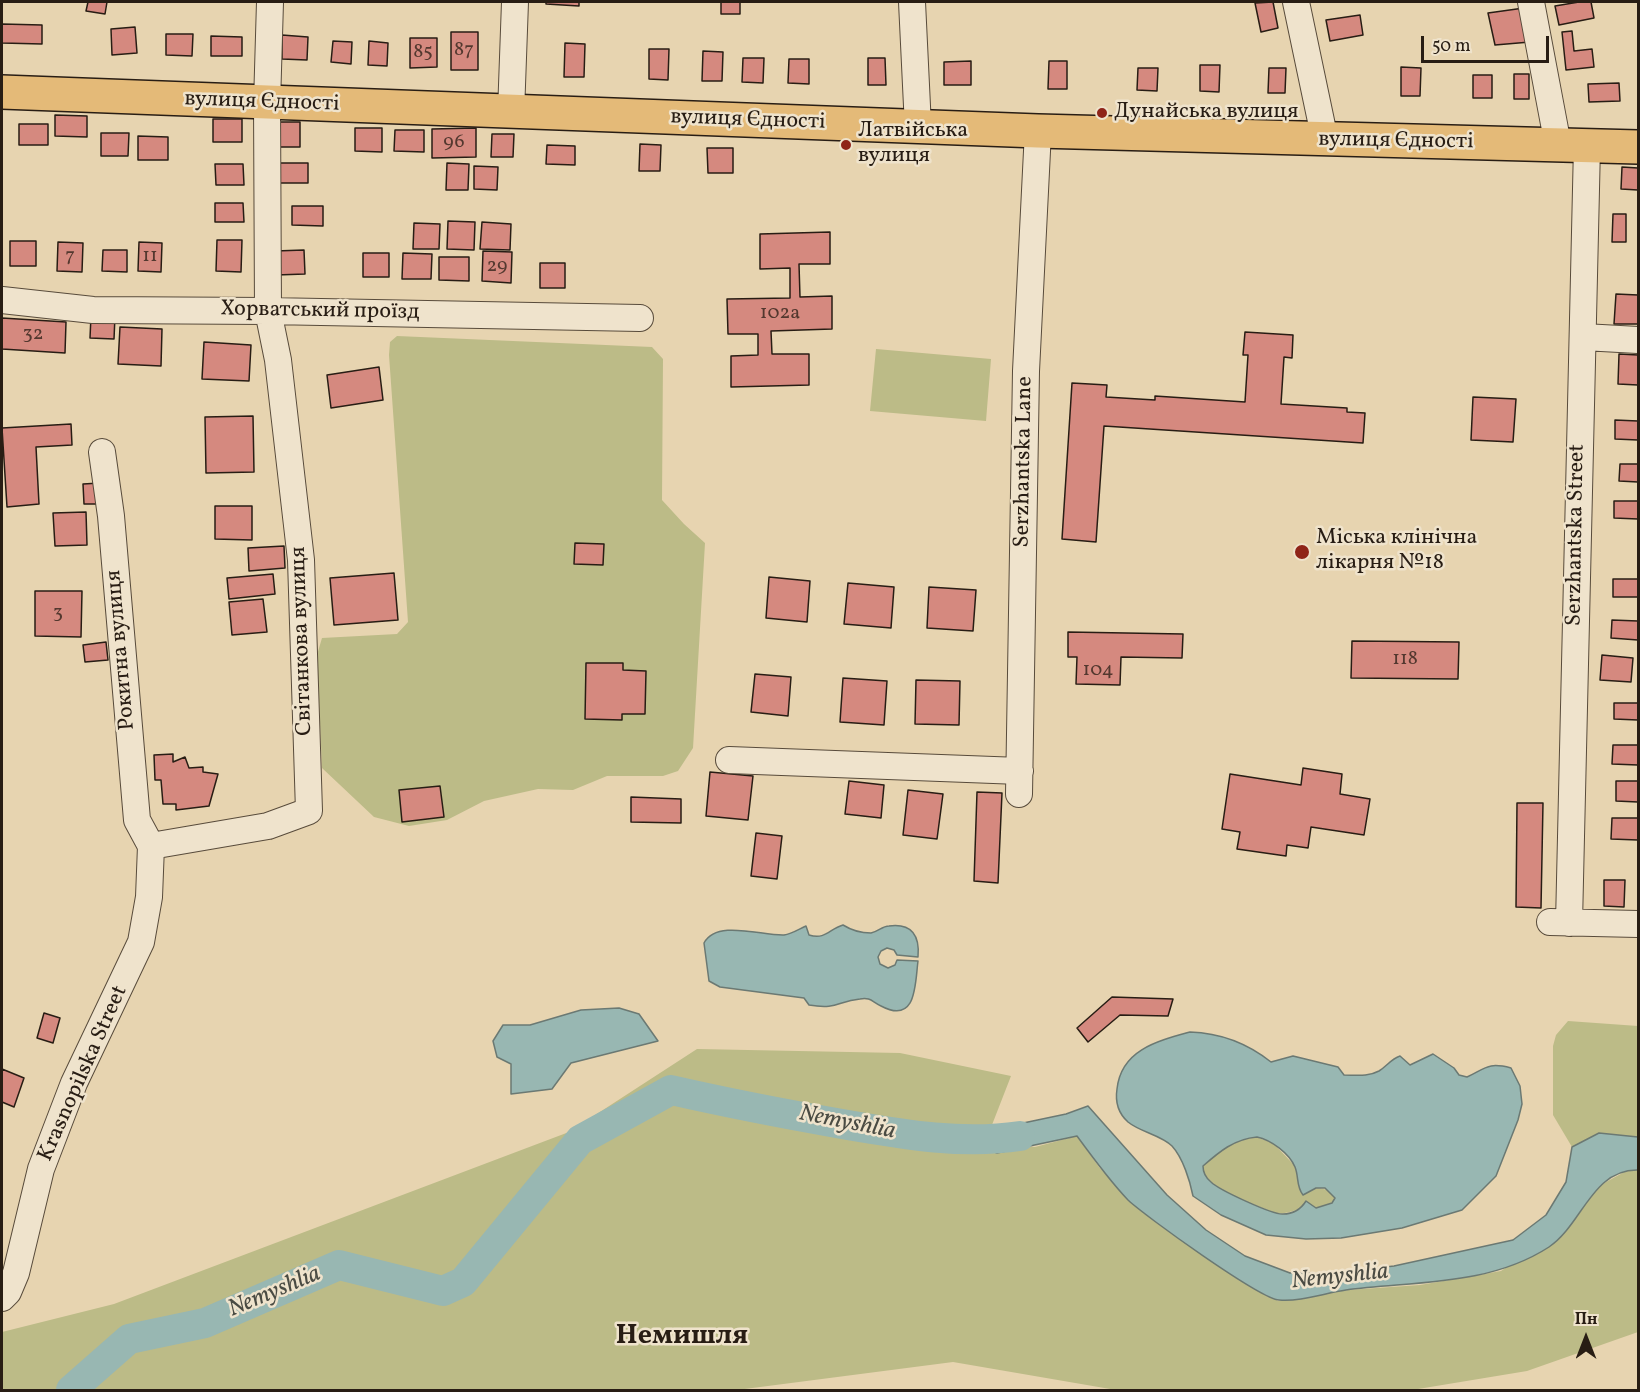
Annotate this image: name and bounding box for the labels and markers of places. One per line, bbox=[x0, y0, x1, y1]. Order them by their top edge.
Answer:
place label: Дунайська вулиця bbox=[1114, 100, 1299, 126]
marker: Дунайська вулиця bbox=[1095, 106, 1109, 120]
place label: Латвійська вулиця bbox=[858, 119, 968, 170]
marker: Латвійська вулиця bbox=[839, 138, 853, 152]
place label: Міська клінічна лікарня №18 bbox=[1316, 526, 1477, 578]
marker: Міська клінічна лікарня №18 bbox=[1293, 543, 1311, 561]

